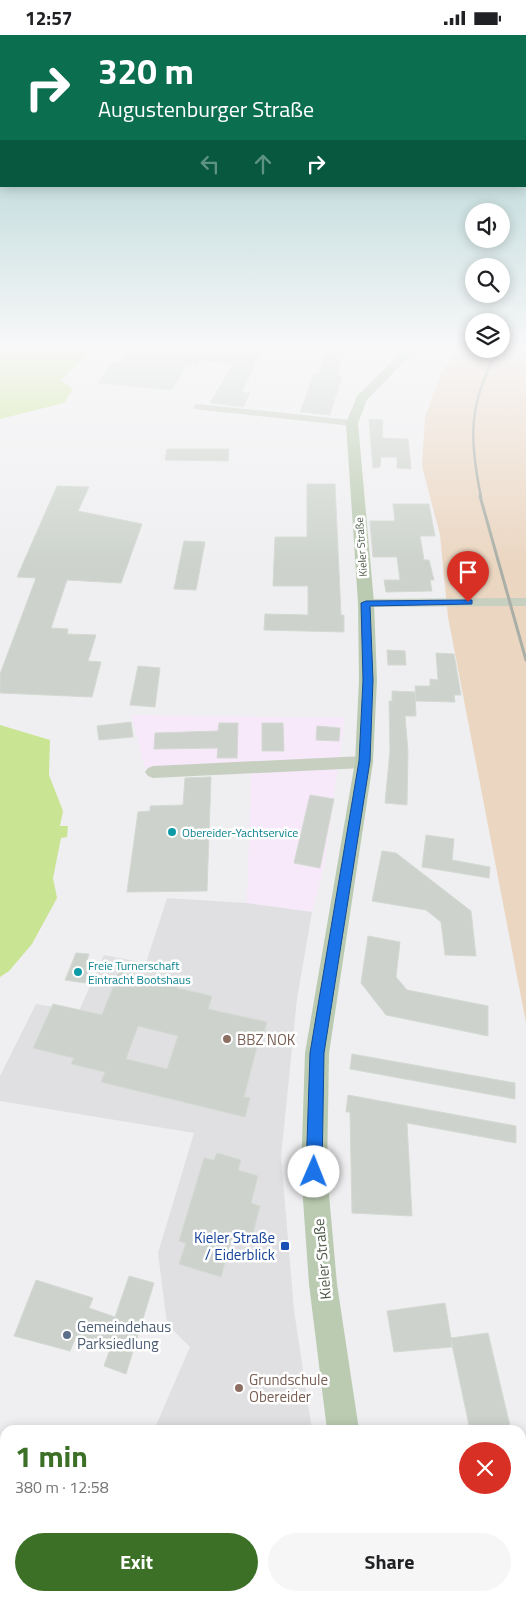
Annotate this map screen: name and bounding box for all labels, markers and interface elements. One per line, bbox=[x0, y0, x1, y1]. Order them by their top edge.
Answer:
text: 12:57 bbox=[25, 3, 72, 32]
text: 320 m bbox=[98, 44, 194, 98]
icon: right bbox=[15, 55, 80, 120]
text: Augustenburger Straße bbox=[98, 92, 314, 126]
icon: left bbox=[196, 150, 224, 178]
icon: ahead bbox=[249, 150, 277, 178]
icon: right bbox=[302, 150, 330, 178]
map controls bbox=[465, 203, 510, 358]
button: sound bbox=[465, 203, 510, 248]
button: search bbox=[465, 258, 510, 303]
button: layers bbox=[465, 313, 510, 358]
street label: Kieler Straße bbox=[351, 516, 371, 577]
pin bbox=[447, 551, 489, 602]
icon: arrive bbox=[454, 558, 482, 586]
place label: Obereider-Yachtservice bbox=[182, 823, 298, 842]
marker: Obereider-Yachtservice bbox=[166, 826, 178, 838]
place label: Freie Turnerschaft Eintracht Bootshaus bbox=[88, 956, 191, 989]
marker: Freie Turnerschaft Eintracht Bootshaus bbox=[72, 966, 84, 978]
place label: BBZ NOK bbox=[237, 1028, 296, 1051]
marker: BBZ NOK bbox=[221, 1033, 233, 1045]
position arrow bbox=[287, 1145, 339, 1197]
street label: Kieler Straße bbox=[307, 1218, 337, 1300]
place label: Kieler Straße / Eiderblick bbox=[194, 1226, 275, 1266]
marker: Kieler Straße / Eiderblick bbox=[279, 1240, 291, 1252]
place label: Gemeindehaus Parksiedlung bbox=[77, 1315, 171, 1355]
marker: Gemeindehaus Parksiedlung bbox=[61, 1329, 73, 1341]
place label: Grundschule Obereider bbox=[249, 1368, 328, 1408]
marker: Grundschule Obereider bbox=[233, 1382, 245, 1394]
text: 1 min bbox=[15, 1433, 88, 1479]
button: close bbox=[459, 1442, 511, 1494]
text: 380 m · 12:58 bbox=[15, 1475, 109, 1499]
button: Exit bbox=[15, 1533, 258, 1591]
button: Share bbox=[268, 1533, 511, 1591]

